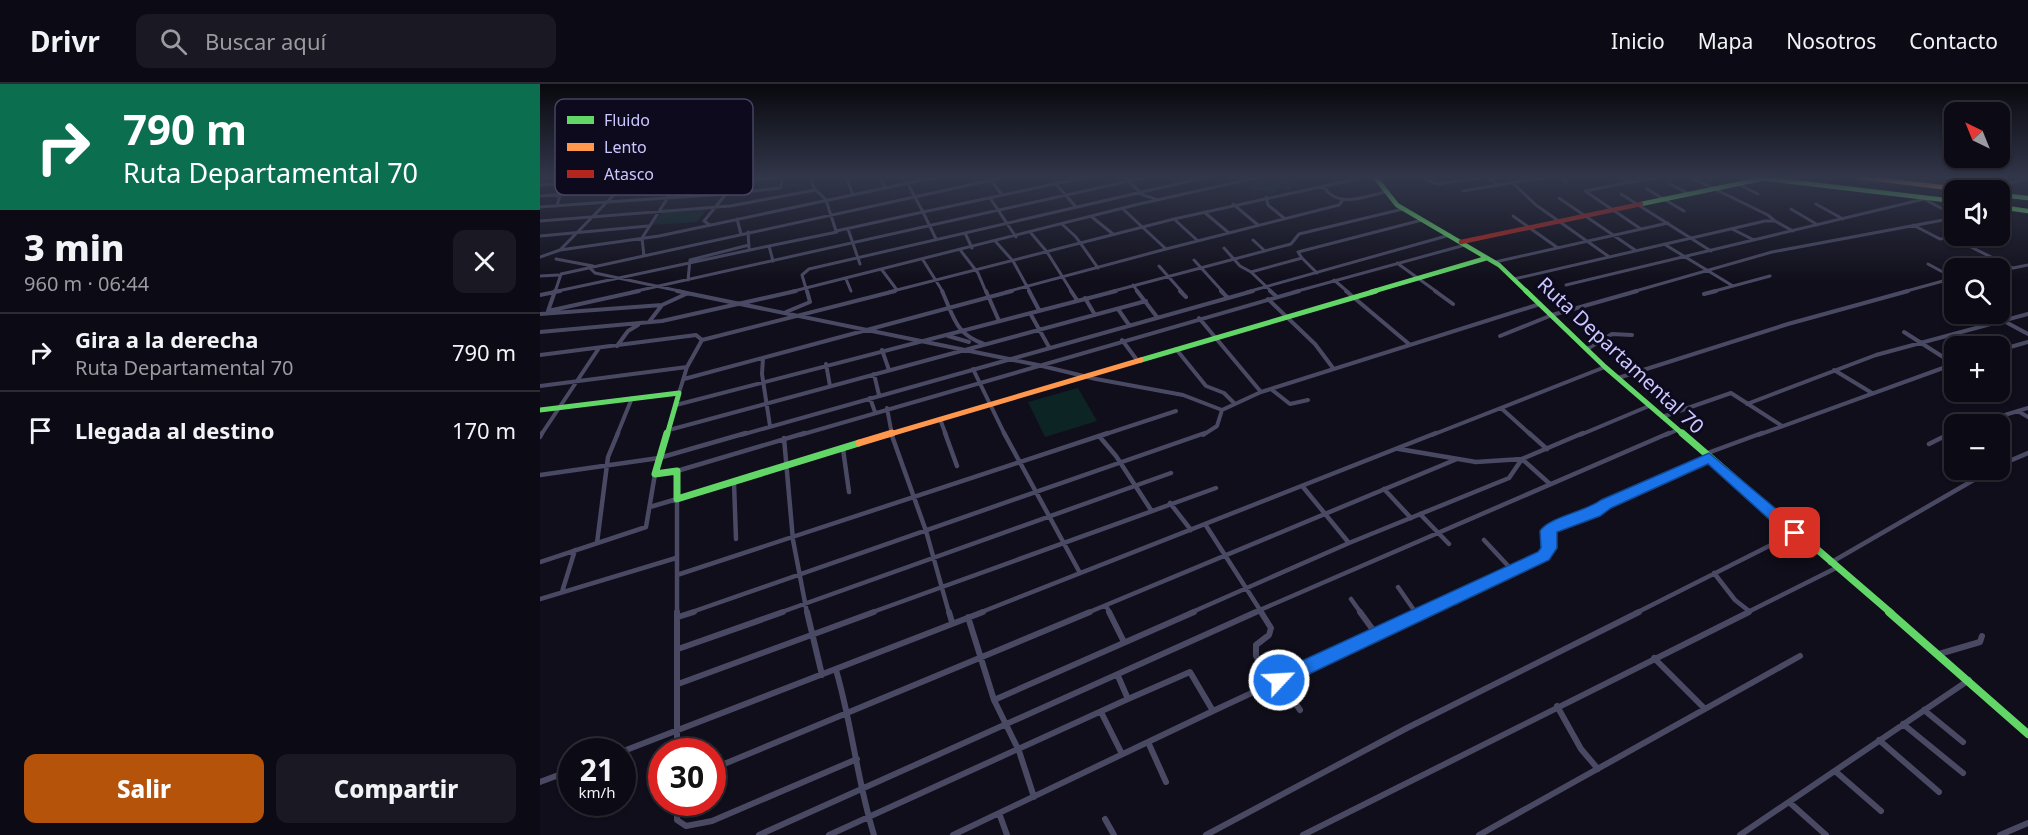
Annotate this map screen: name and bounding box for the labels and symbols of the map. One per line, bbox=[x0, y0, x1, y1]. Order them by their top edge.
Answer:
legend bbox=[555, 99, 753, 195]
north arrow bbox=[1944, 102, 2010, 168]
text: Fluido bbox=[604, 109, 650, 131]
text: Lento bbox=[604, 136, 647, 158]
text: Atasco bbox=[604, 163, 654, 185]
street label: Ruta Departamental 70 bbox=[1532, 271, 1710, 439]
pin bbox=[1769, 507, 1820, 558]
position arrow bbox=[1247, 648, 1311, 712]
speed limit sign: 30 bbox=[648, 738, 726, 816]

